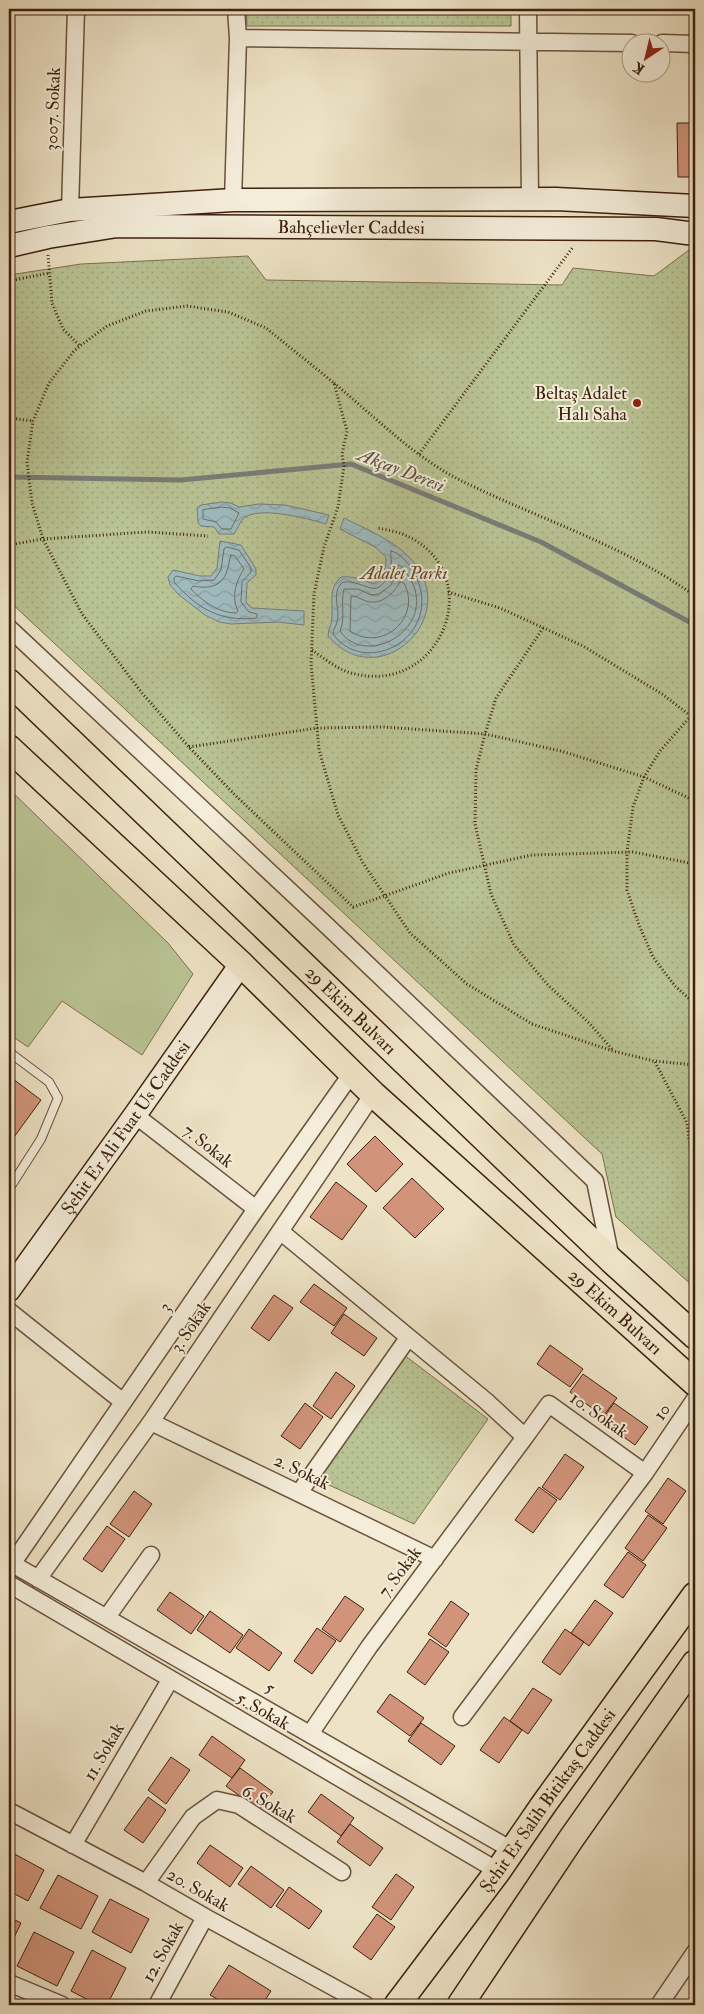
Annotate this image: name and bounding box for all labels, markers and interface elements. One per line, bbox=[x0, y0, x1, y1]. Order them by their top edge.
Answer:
north arrow bbox=[622, 32, 672, 82]
text: K bbox=[629, 58, 648, 78]
street label: 3007. Sokak bbox=[40, 66, 66, 151]
street label: Bahçelievler Caddesi bbox=[277, 215, 425, 239]
place label: Beltaş Adalet Halı Saha bbox=[534, 382, 628, 426]
marker: Beltaş Adalet Halı Saha bbox=[631, 397, 643, 409]
water label: Akçay Deresi bbox=[352, 442, 448, 498]
park label: Adalet Parkı bbox=[359, 562, 447, 585]
street label: 29 Ekim Bulvarı bbox=[300, 961, 402, 1060]
street label: Şehit Er Ali Fuat Us Caddesi bbox=[56, 1036, 195, 1219]
street label: 7. Sokak bbox=[178, 1119, 238, 1173]
street label: 29 Ekim Bulvarı bbox=[564, 1263, 667, 1360]
street label: 3. Sokak bbox=[165, 1297, 217, 1357]
street label: 3 bbox=[154, 1298, 176, 1316]
street label: 10. Sokak bbox=[565, 1387, 633, 1444]
street label: 10 bbox=[648, 1399, 676, 1425]
street label: 2. Sokak bbox=[270, 1449, 334, 1496]
street label: 7. Sokak bbox=[373, 1542, 427, 1602]
street label: 5 bbox=[261, 1676, 279, 1700]
street label: 5. Sokak bbox=[232, 1687, 294, 1736]
street label: Şehit Er Salih Bitiktaş Caddesi bbox=[474, 1704, 621, 1897]
street label: 11. Sokak bbox=[78, 1719, 130, 1785]
street label: 6. Sokak bbox=[238, 1779, 301, 1829]
street label: 20. Sokak bbox=[162, 1863, 234, 1917]
street label: 12. Sokak bbox=[137, 1917, 189, 1986]

